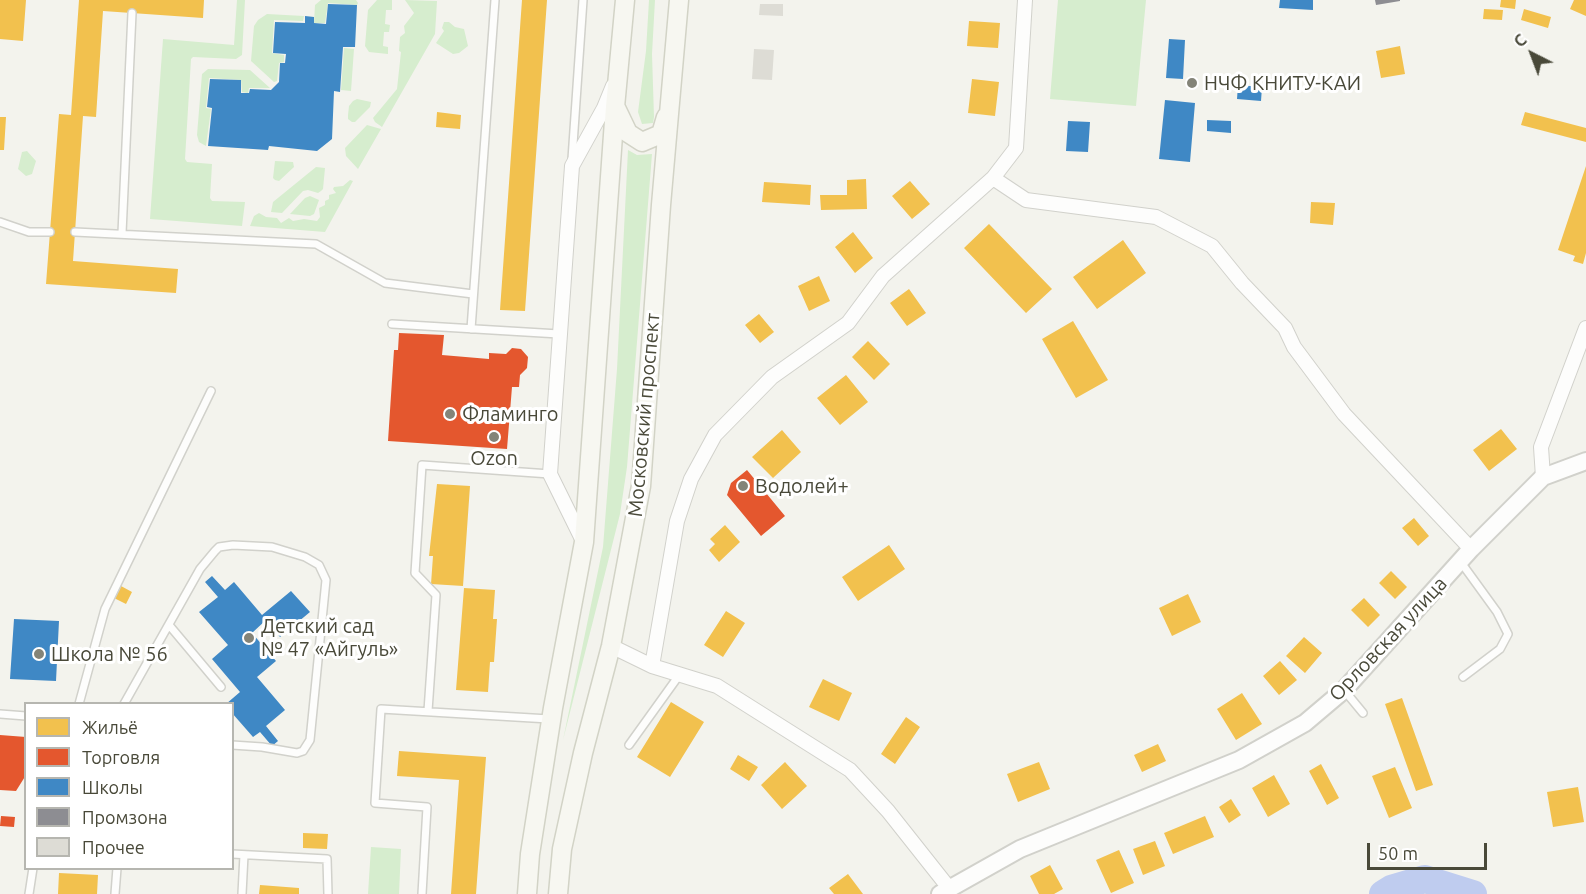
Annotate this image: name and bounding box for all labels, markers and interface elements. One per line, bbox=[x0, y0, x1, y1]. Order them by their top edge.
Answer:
north arrow bbox=[1502, 24, 1562, 84]
text: С bbox=[1510, 31, 1530, 51]
place label: НЧФ КНИТУ-КАИ bbox=[1204, 71, 1361, 95]
marker: НЧФ КНИТУ-КАИ bbox=[1185, 76, 1199, 90]
street label: Московский проспект bbox=[623, 312, 665, 518]
place label: Фламинго bbox=[462, 402, 558, 426]
marker: Фламинго bbox=[443, 407, 457, 421]
marker: Ozon bbox=[487, 430, 501, 444]
place label: Ozon bbox=[470, 446, 518, 470]
place label: Водолей+ bbox=[755, 474, 849, 498]
marker: Водолей+ bbox=[736, 479, 750, 493]
street label: Орловская улица bbox=[1324, 572, 1452, 706]
place label: Детский сад № 47 «Айгуль» bbox=[261, 614, 398, 661]
marker: Детский сад № 47 «Айгуль» bbox=[242, 631, 256, 645]
place label: Школа № 56 bbox=[51, 642, 168, 666]
marker: Школа № 56 bbox=[32, 647, 46, 661]
legend bbox=[24, 702, 234, 870]
text: Жильё bbox=[82, 717, 138, 737]
text: Торговля bbox=[82, 747, 160, 767]
text: Школы bbox=[82, 777, 143, 797]
text: Промзона bbox=[82, 807, 167, 827]
scale bar bbox=[1370, 831, 1490, 869]
text: Прочее bbox=[82, 837, 145, 857]
text: 50 m bbox=[1378, 843, 1418, 863]

